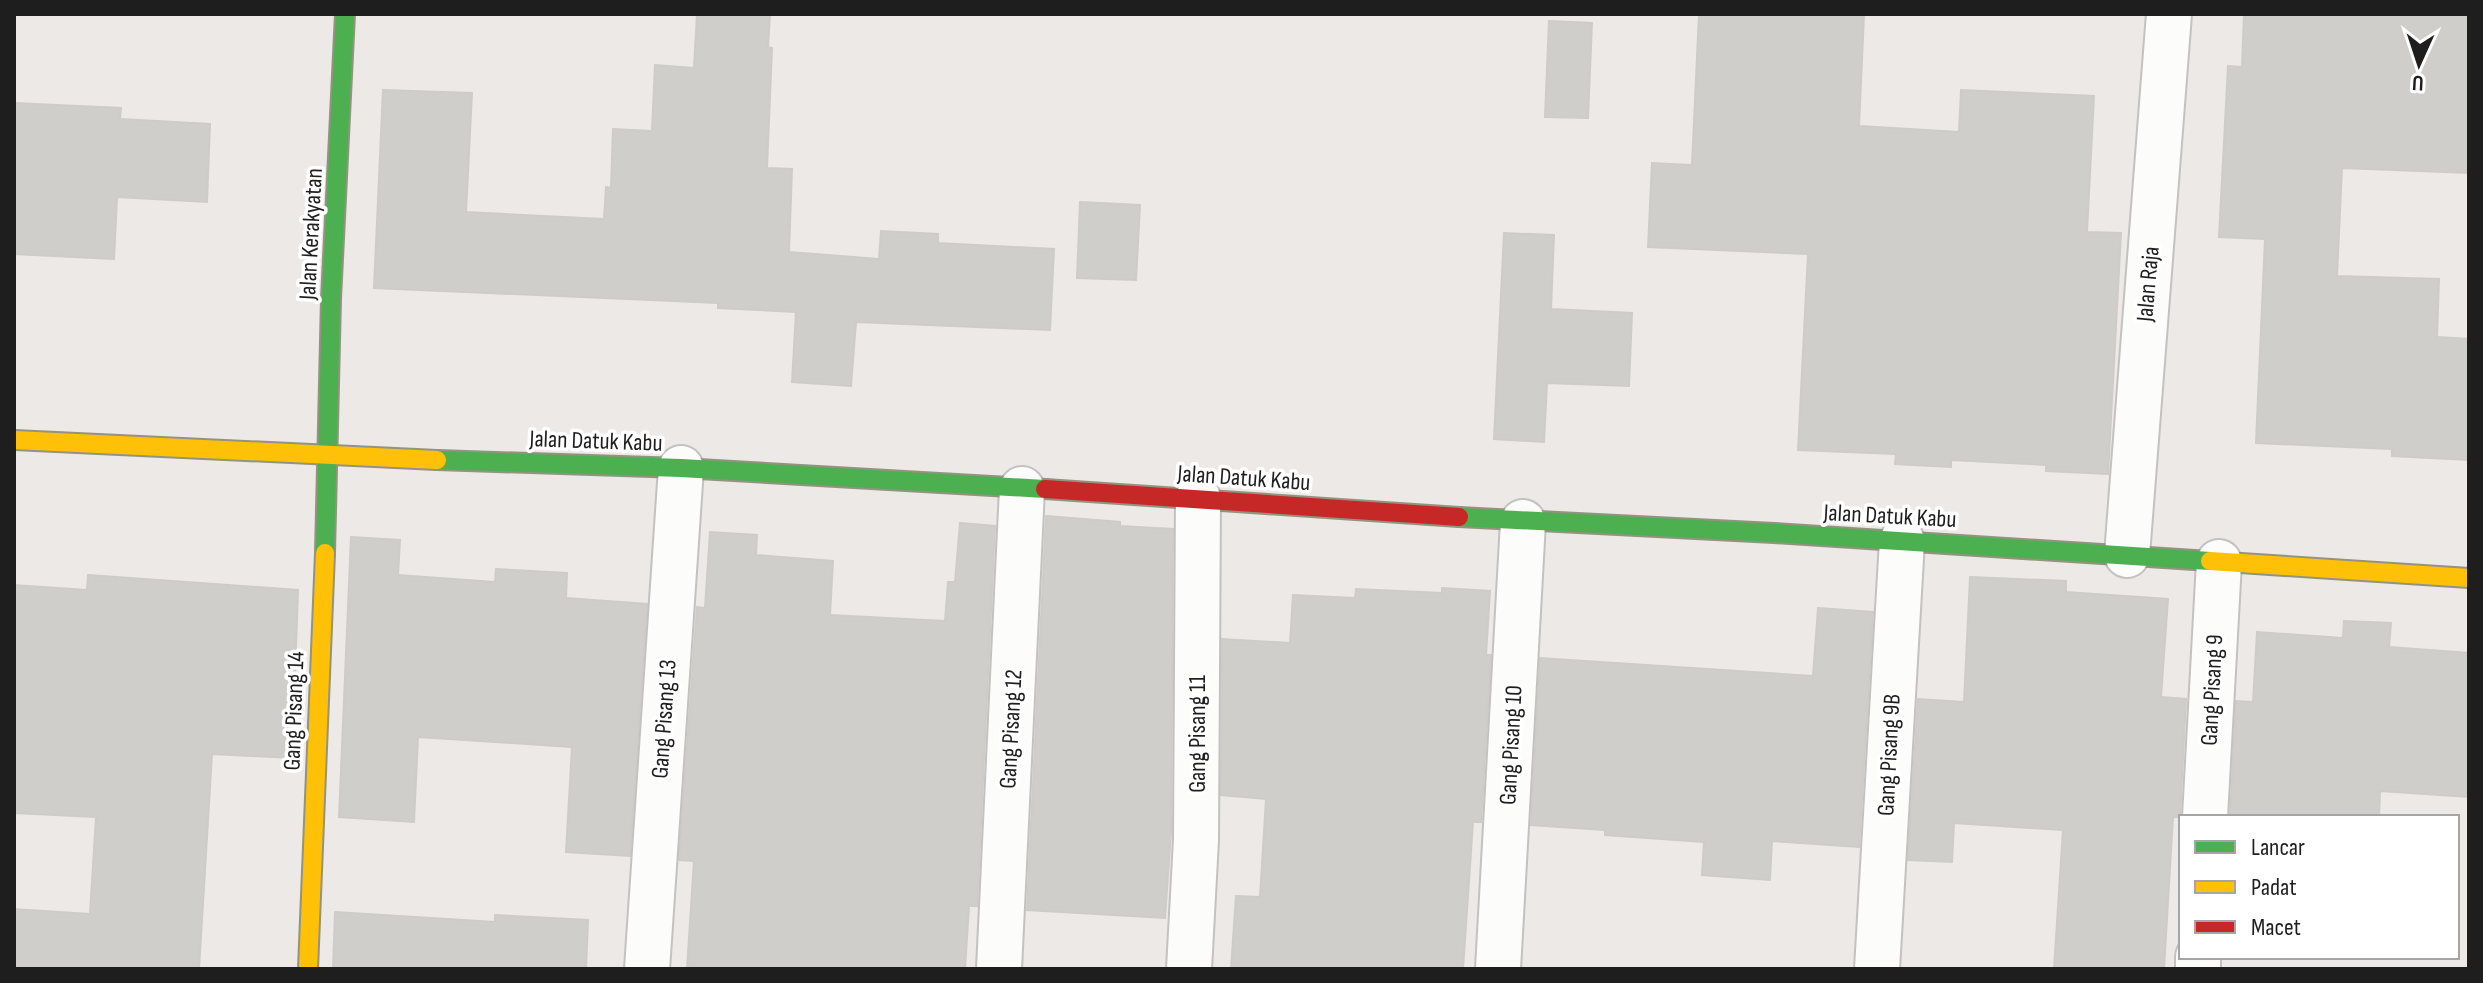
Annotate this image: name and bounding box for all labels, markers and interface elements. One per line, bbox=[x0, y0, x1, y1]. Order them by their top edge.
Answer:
north arrow bbox=[2379, 24, 2459, 104]
text: U bbox=[2412, 69, 2424, 96]
street label: Jalan Kerakyatan bbox=[293, 167, 329, 302]
street label: Jalan Raja bbox=[2130, 245, 2166, 324]
street label: Jalan Datuk Kabu bbox=[528, 424, 663, 458]
street label: Jalan Datuk Kabu bbox=[1176, 459, 1311, 497]
street label: Jalan Datuk Kabu bbox=[1822, 498, 1957, 534]
street label: Gang Pisang 9 bbox=[2195, 634, 2229, 746]
street label: Gang Pisang 14 bbox=[277, 651, 311, 771]
street label: Gang Pisang 13 bbox=[645, 659, 683, 779]
street label: Gang Pisang 12 bbox=[993, 669, 1029, 789]
street label: Gang Pisang 11 bbox=[1183, 675, 1212, 793]
street label: Gang Pisang 10 bbox=[1493, 684, 1529, 806]
street label: Gang Pisang 9B bbox=[1871, 693, 1907, 817]
legend bbox=[2179, 815, 2459, 959]
text: Lancar bbox=[2251, 833, 2305, 862]
text: Padat bbox=[2251, 873, 2297, 902]
text: Macet bbox=[2251, 913, 2301, 942]

